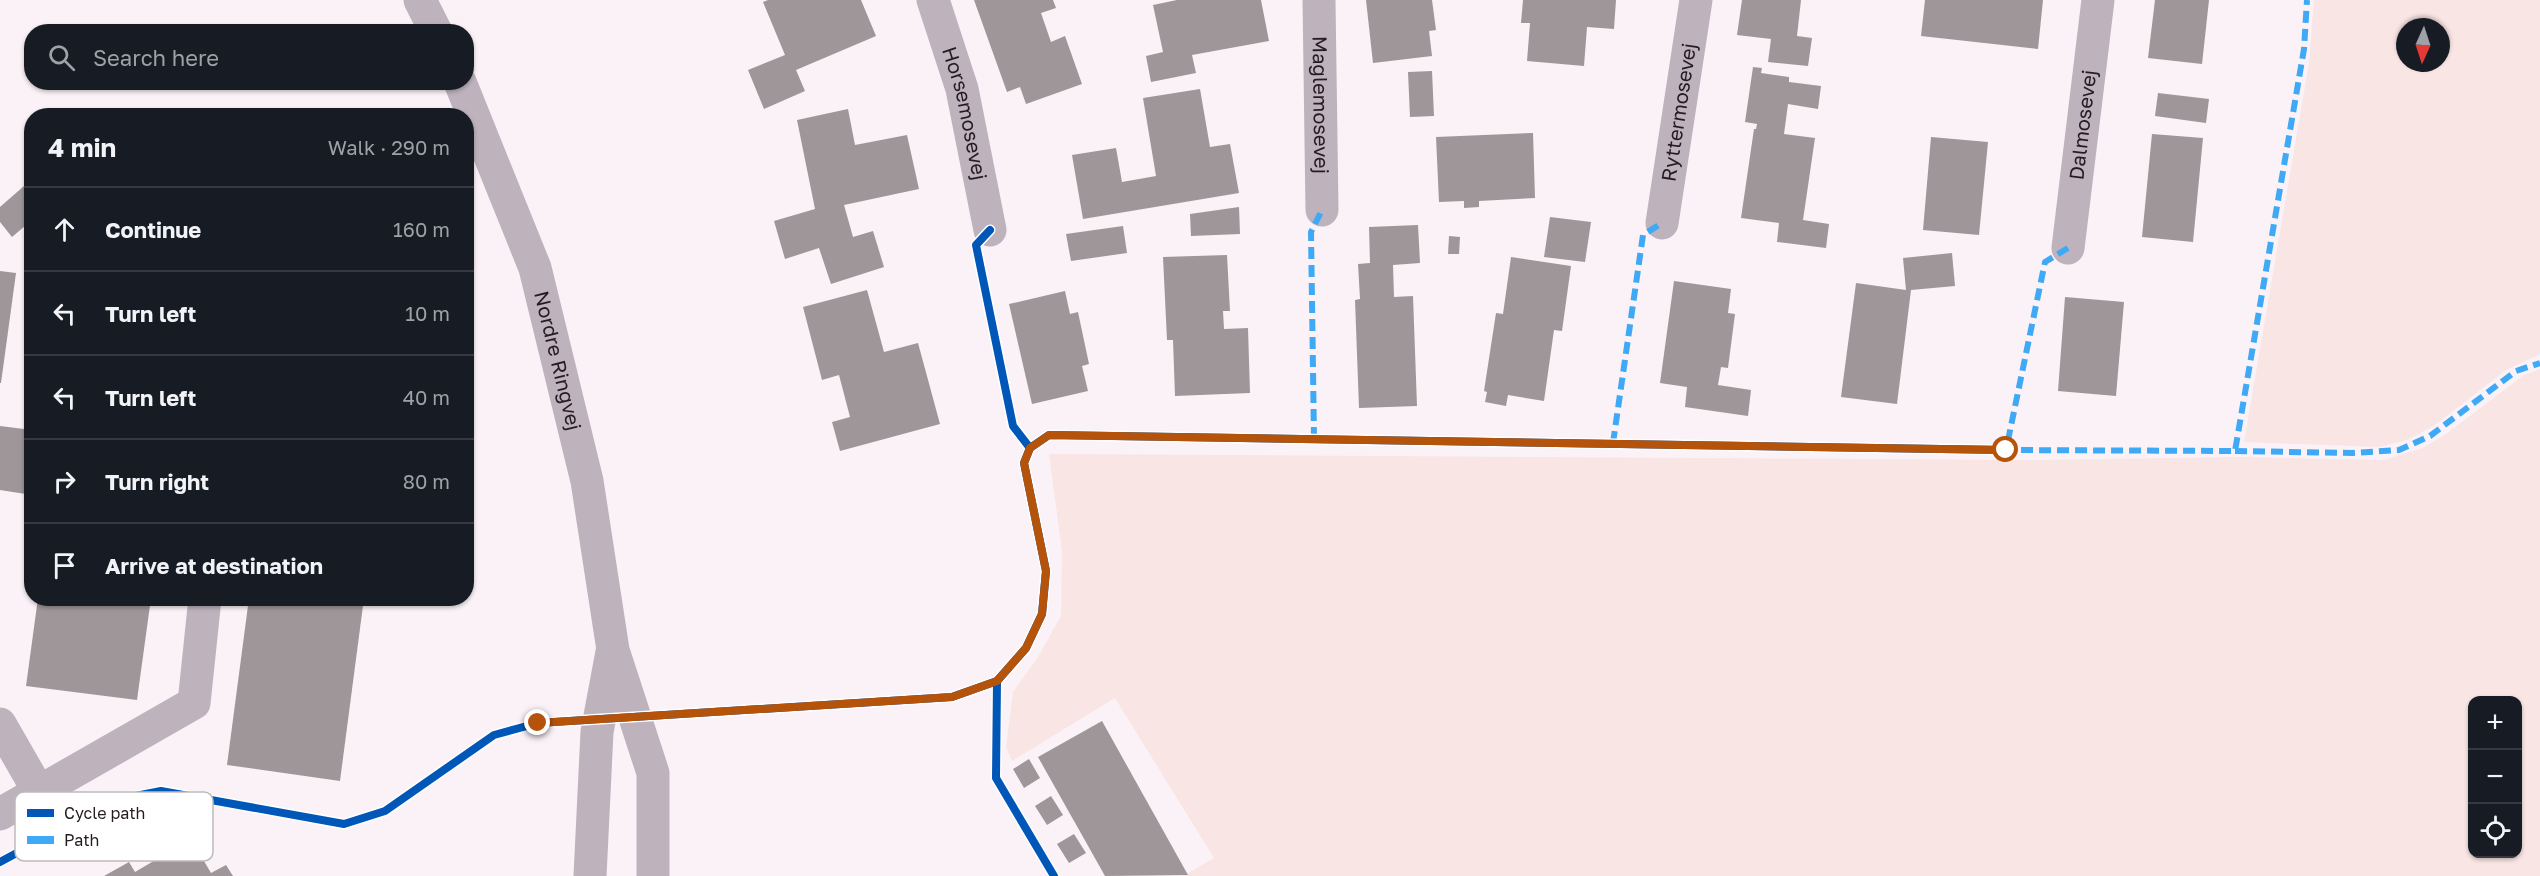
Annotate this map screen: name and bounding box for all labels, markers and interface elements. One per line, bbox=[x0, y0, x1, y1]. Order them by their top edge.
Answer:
north arrow bbox=[2396, 18, 2450, 72]
search box bbox=[24, 24, 474, 90]
street label: Maglemosevej bbox=[1309, 36, 1334, 174]
icon: search bbox=[45, 41, 78, 74]
street label: Ryttermosevej bbox=[1655, 41, 1700, 183]
street label: Horsemosevej bbox=[938, 43, 993, 182]
text: Search here bbox=[93, 44, 219, 71]
street label: Dalmosevej bbox=[2063, 68, 2100, 181]
text: 4 min bbox=[48, 132, 116, 163]
text: Walk · 290 m bbox=[328, 135, 450, 159]
icon: ahead bbox=[48, 213, 81, 246]
text: Continue bbox=[105, 216, 201, 243]
text: 160 m bbox=[393, 217, 450, 241]
street label: Nordre Ringvej bbox=[530, 288, 587, 433]
icon: left bbox=[48, 297, 81, 330]
text: Turn left bbox=[105, 300, 196, 327]
text: 10 m bbox=[405, 301, 450, 325]
icon: left bbox=[48, 381, 81, 414]
text: Turn left bbox=[105, 384, 196, 411]
text: 40 m bbox=[403, 385, 450, 409]
route start bbox=[1992, 436, 2018, 462]
icon: right bbox=[48, 465, 81, 498]
text: Turn right bbox=[105, 468, 209, 495]
text: 80 m bbox=[403, 469, 450, 493]
icon: arrive bbox=[48, 549, 81, 582]
text: Arrive at destination bbox=[105, 552, 323, 579]
map controls bbox=[2468, 696, 2522, 858]
button: + bbox=[2468, 696, 2522, 750]
route end bbox=[524, 709, 550, 735]
button: − bbox=[2468, 750, 2522, 804]
legend bbox=[15, 792, 213, 861]
text: Cycle path bbox=[64, 803, 145, 823]
button: locate bbox=[2468, 804, 2522, 858]
text: Path bbox=[64, 830, 99, 850]

